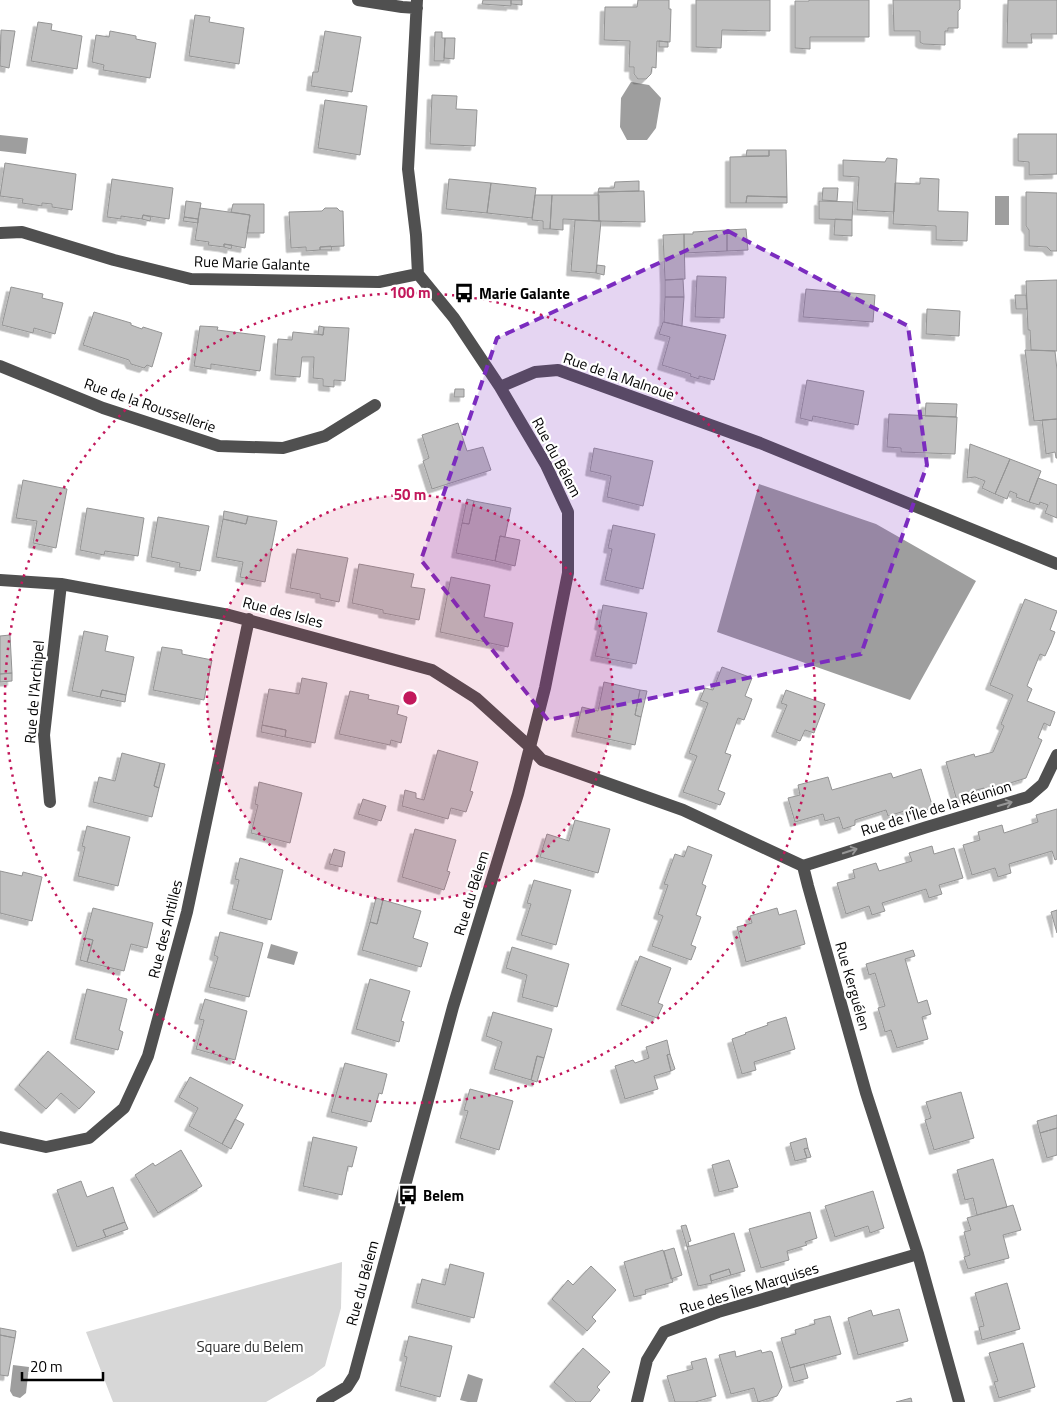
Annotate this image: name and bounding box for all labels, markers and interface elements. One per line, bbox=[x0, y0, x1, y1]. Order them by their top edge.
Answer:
street label: Rue Marie Galante bbox=[194, 249, 310, 277]
text: 100 m bbox=[389, 281, 431, 304]
bus stop icon: Marie Galante bbox=[453, 282, 475, 304]
place label: Marie Galante bbox=[479, 282, 570, 305]
street label: Rue de la Malnoue bbox=[560, 346, 678, 406]
street label: Rue de la Roussellerie bbox=[81, 372, 219, 438]
street label: Rue du Bélem bbox=[526, 413, 588, 501]
text: 50 m bbox=[394, 483, 426, 506]
street label: Rue des Isles bbox=[240, 590, 326, 634]
street label: Rue de l'Archipel bbox=[18, 639, 50, 745]
centre of rings bbox=[401, 689, 419, 707]
street label: Rue de l'Île de la Réunion bbox=[858, 774, 1014, 842]
one-way arrow bbox=[997, 799, 1013, 809]
one-way arrow bbox=[841, 846, 857, 856]
street label: Rue du Bélem bbox=[447, 848, 495, 938]
street label: Rue des Antilles bbox=[142, 877, 188, 981]
street label: Rue Kerguélen bbox=[829, 939, 877, 1033]
bus stop icon: Belem bbox=[397, 1184, 419, 1206]
place label: Belem bbox=[423, 1184, 464, 1207]
street label: Rue du Bélem bbox=[340, 1238, 384, 1328]
street label: Rue des Îles Marquises bbox=[676, 1256, 822, 1320]
park label: Square du Belem bbox=[196, 1335, 304, 1358]
scale bar bbox=[22, 1350, 104, 1382]
text: 20 m bbox=[30, 1355, 63, 1378]

